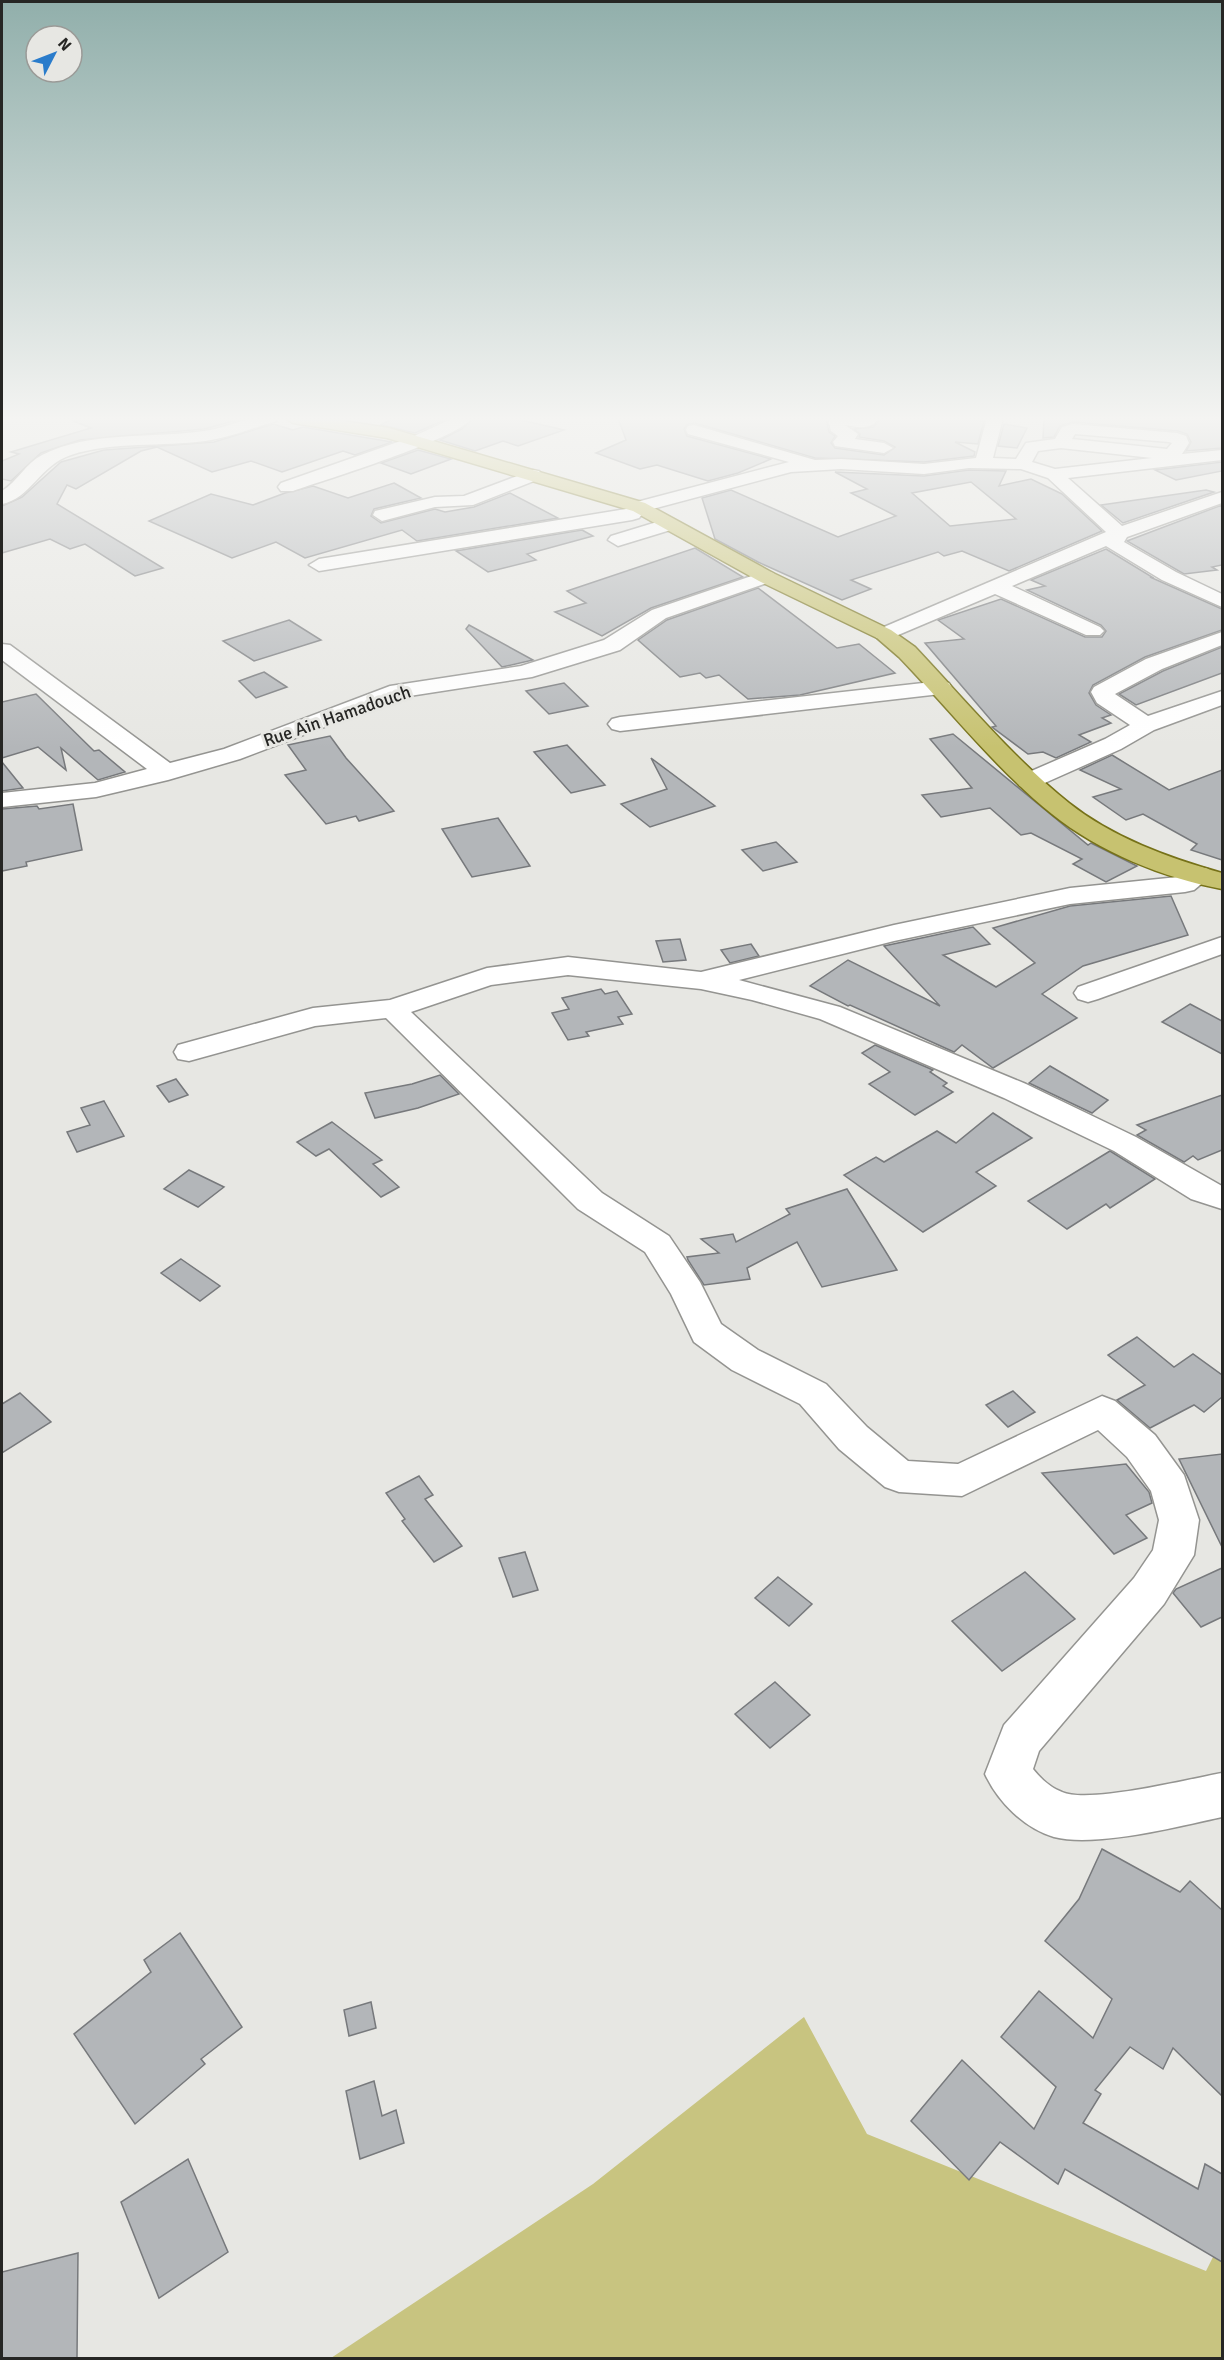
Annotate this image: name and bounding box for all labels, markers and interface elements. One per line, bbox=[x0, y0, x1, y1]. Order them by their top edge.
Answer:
north arrow bbox=[24, 24, 84, 84]
text: N bbox=[53, 34, 76, 55]
street label: Rue Ain Hamadouch bbox=[260, 680, 414, 752]

